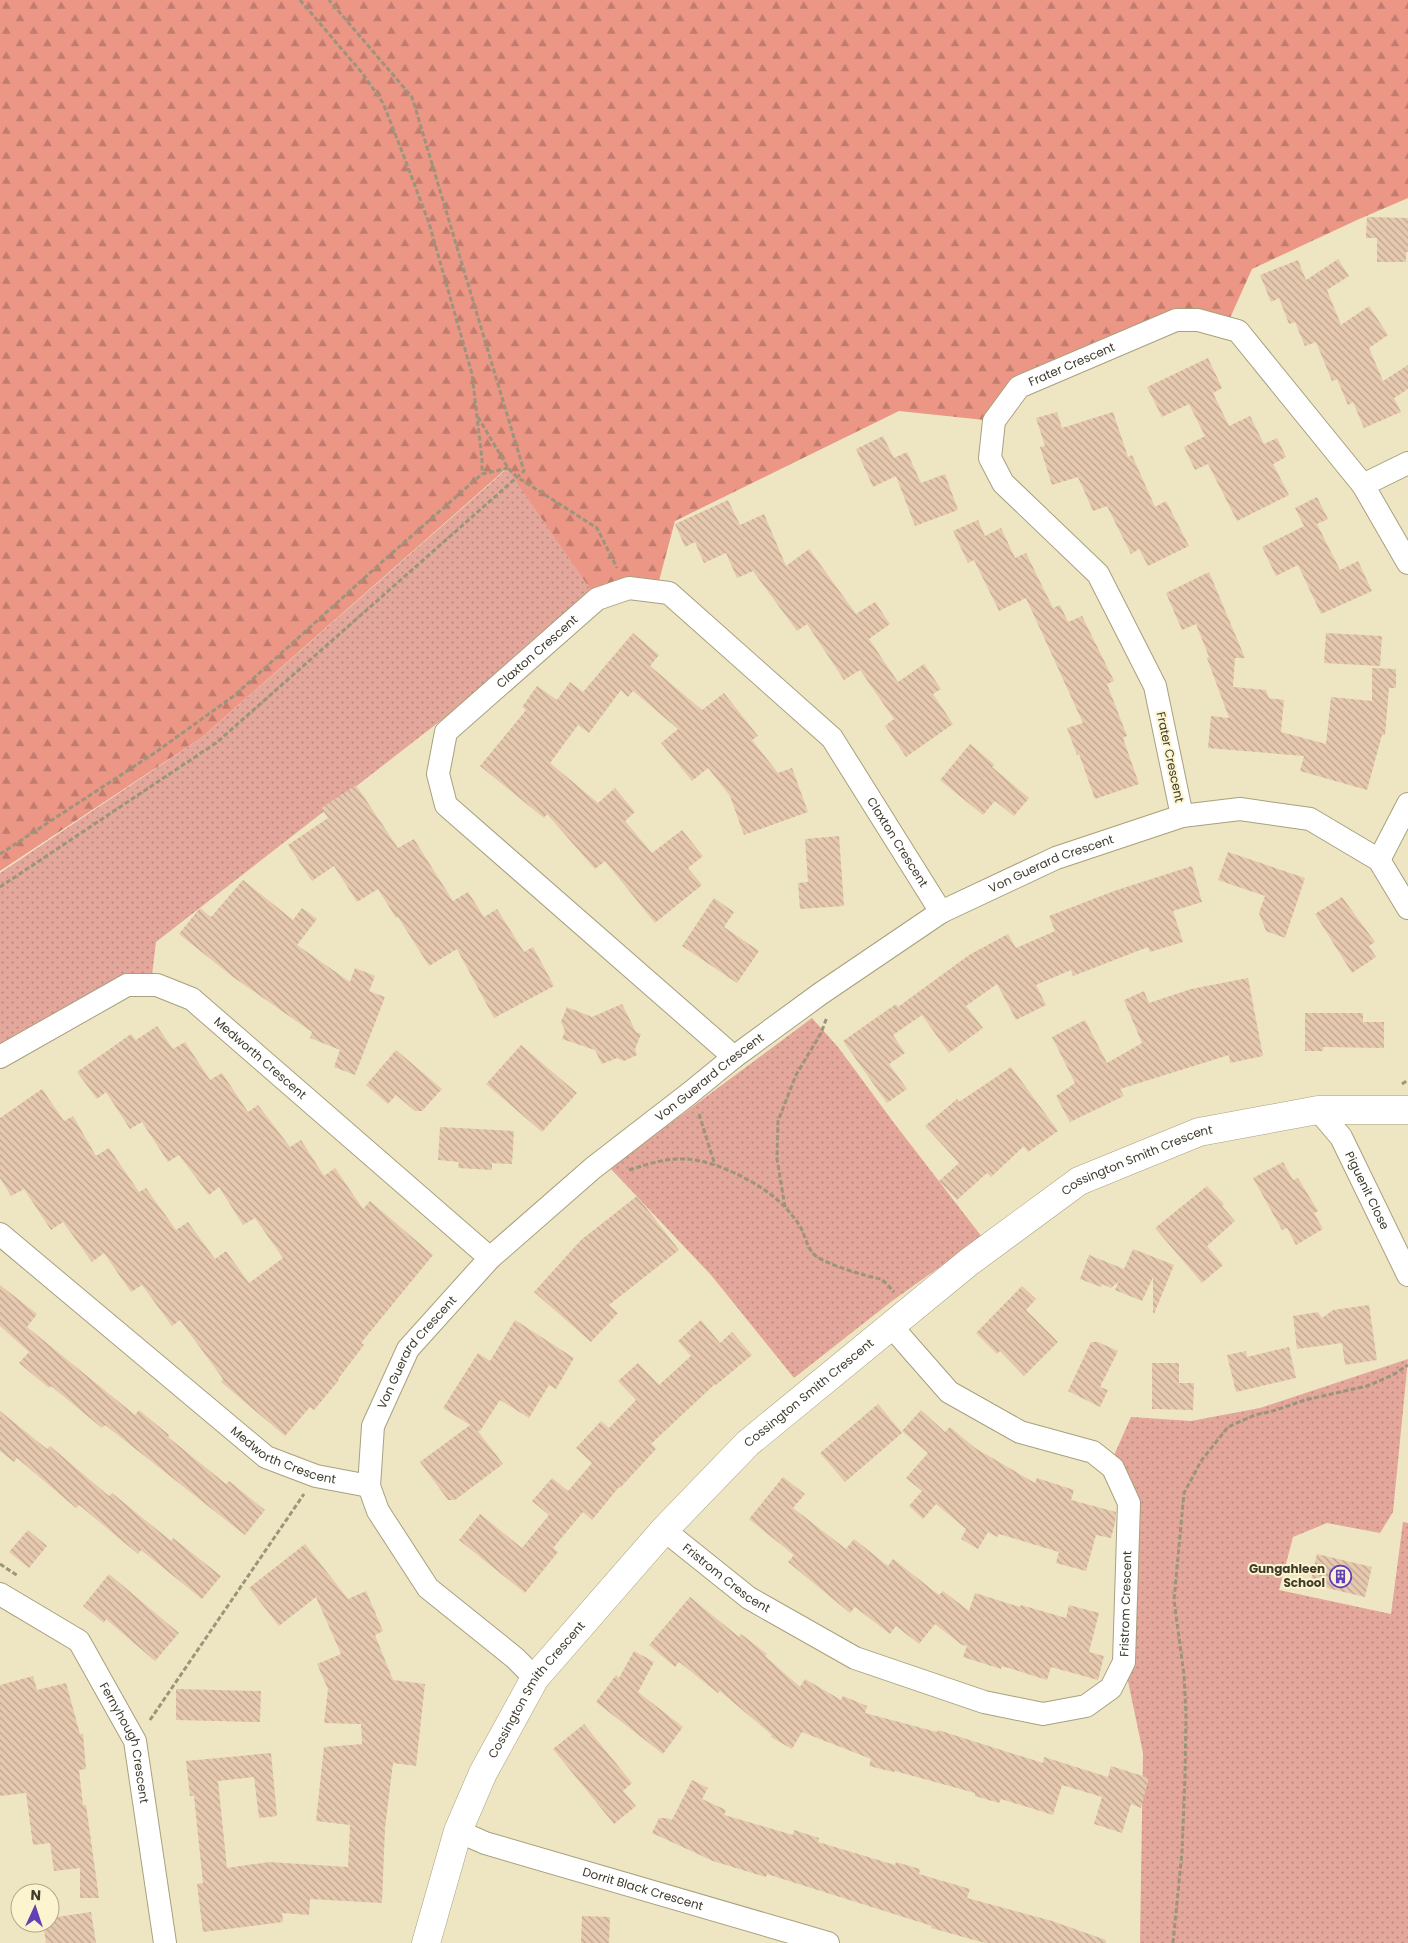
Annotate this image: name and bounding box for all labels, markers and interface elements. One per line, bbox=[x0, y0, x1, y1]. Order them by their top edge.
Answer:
street label: Frater Crescent bbox=[1026, 338, 1117, 390]
street label: Claxton Crescent bbox=[492, 611, 581, 692]
street label: Frater Crescent bbox=[1153, 710, 1188, 804]
street label: Claxton Crescent bbox=[863, 794, 932, 890]
street label: Von Guerard Crescent bbox=[986, 830, 1116, 897]
street label: Medworth Crescent bbox=[211, 1013, 310, 1103]
street label: Von Guerard Crescent bbox=[651, 1029, 767, 1125]
street label: Cossington Smith Crescent bbox=[1058, 1121, 1214, 1199]
street label: Piguenit Close bbox=[1341, 1148, 1394, 1232]
street label: Von Guerard Crescent bbox=[373, 1292, 460, 1411]
street label: Cossington Smith Crescent bbox=[740, 1334, 877, 1451]
street label: Medworth Crescent bbox=[227, 1422, 337, 1488]
street label: Fristrom Crescent bbox=[679, 1539, 774, 1616]
street label: Fristrom Crescent bbox=[1115, 1550, 1135, 1657]
place label: Gungahleen School bbox=[1249, 1560, 1325, 1591]
building icon: Gungahleen School bbox=[1329, 1564, 1353, 1588]
street label: Cossington Smith Crescent bbox=[484, 1617, 589, 1761]
street label: Fernyhough Crescent bbox=[96, 1679, 153, 1804]
street label: Dorrit Black Crescent bbox=[581, 1863, 705, 1914]
north arrow bbox=[10, 1883, 60, 1933]
text: N bbox=[30, 1885, 41, 1905]

